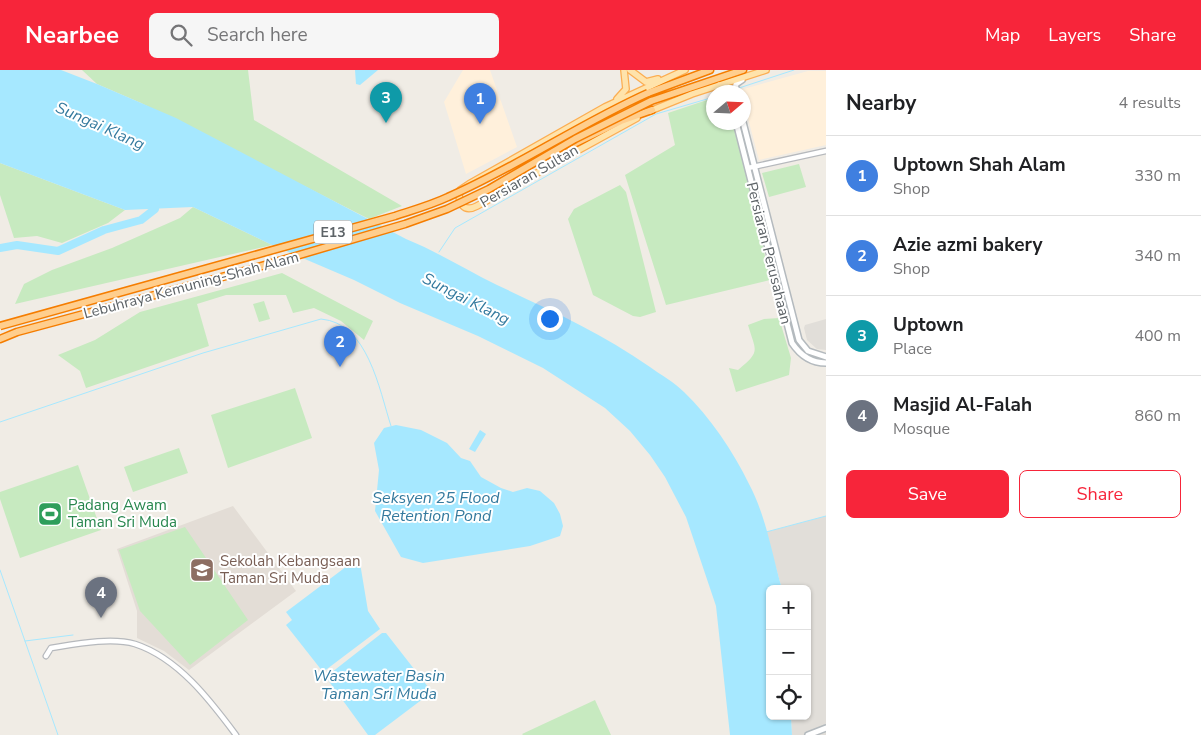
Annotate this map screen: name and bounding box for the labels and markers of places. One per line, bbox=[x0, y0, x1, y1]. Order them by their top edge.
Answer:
pin: 3 bbox=[370, 82, 402, 123]
pin: 1 bbox=[464, 83, 496, 124]
pin: 2 bbox=[324, 326, 356, 367]
place label: Padang Awam Taman Sri Muda bbox=[68, 495, 177, 532]
sports icon: Padang Awam Taman Sri Muda bbox=[37, 501, 63, 527]
place label: Sekolah Kebangsaan Taman Sri Muda bbox=[220, 551, 360, 588]
school or university icon: Sekolah Kebangsaan Taman Sri Muda bbox=[189, 557, 215, 583]
pin: 4 bbox=[85, 577, 117, 618]

